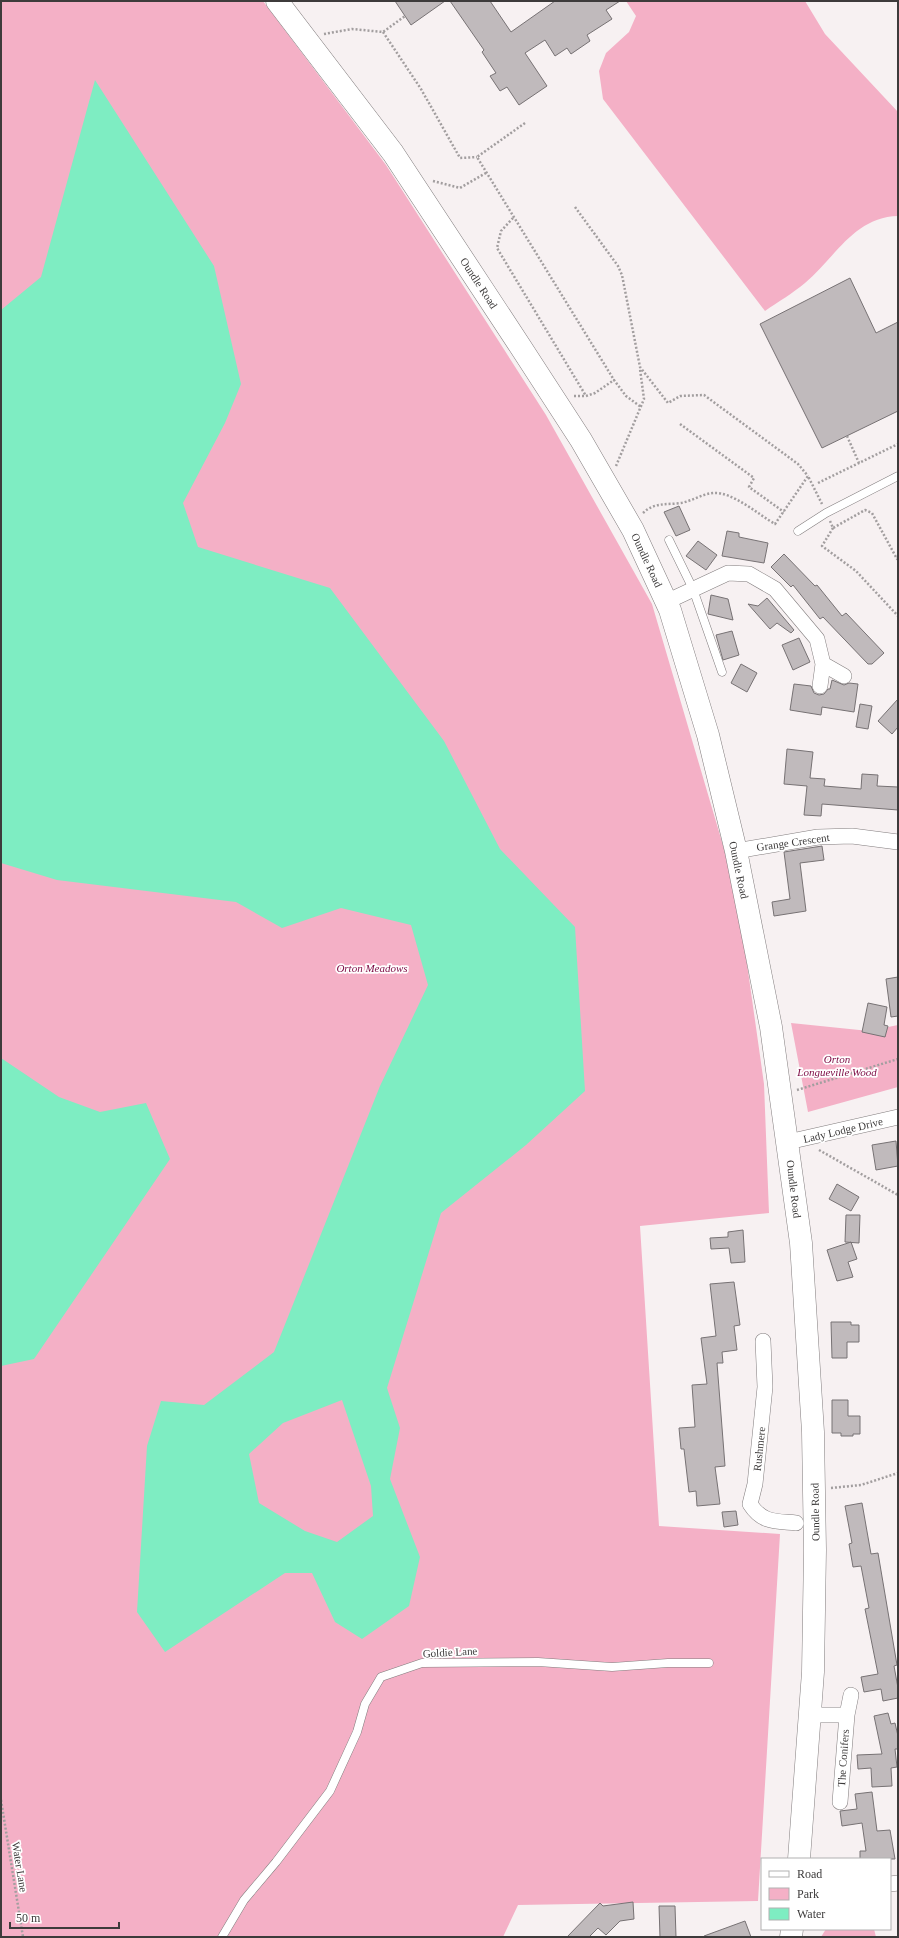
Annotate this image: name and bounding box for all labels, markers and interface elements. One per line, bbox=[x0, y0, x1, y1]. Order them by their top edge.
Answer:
street label: Oundle Road bbox=[458, 255, 500, 311]
street label: Oundle Road bbox=[629, 531, 665, 589]
street label: Grange Crescent bbox=[756, 831, 830, 853]
street label: Oundle Road bbox=[727, 840, 751, 900]
park label: Orton Meadows bbox=[336, 962, 408, 974]
park label: Orton Longueville Wood bbox=[796, 1053, 877, 1078]
street label: Lady Lodge Drive bbox=[802, 1115, 884, 1145]
street label: Oundle Road bbox=[784, 1159, 804, 1219]
street label: Rushmere bbox=[751, 1426, 767, 1472]
street label: Oundle Road bbox=[808, 1482, 822, 1541]
street label: Goldie Lane bbox=[422, 1645, 478, 1659]
street label: The Conifers bbox=[835, 1729, 851, 1787]
street label: Water Lane bbox=[10, 1841, 30, 1893]
legend bbox=[761, 1858, 891, 1930]
text: Road bbox=[797, 1867, 822, 1881]
text: Park bbox=[797, 1887, 819, 1901]
scale bar bbox=[10, 1904, 119, 1930]
text: Water bbox=[797, 1907, 825, 1921]
text: 50 m bbox=[16, 1911, 41, 1925]

